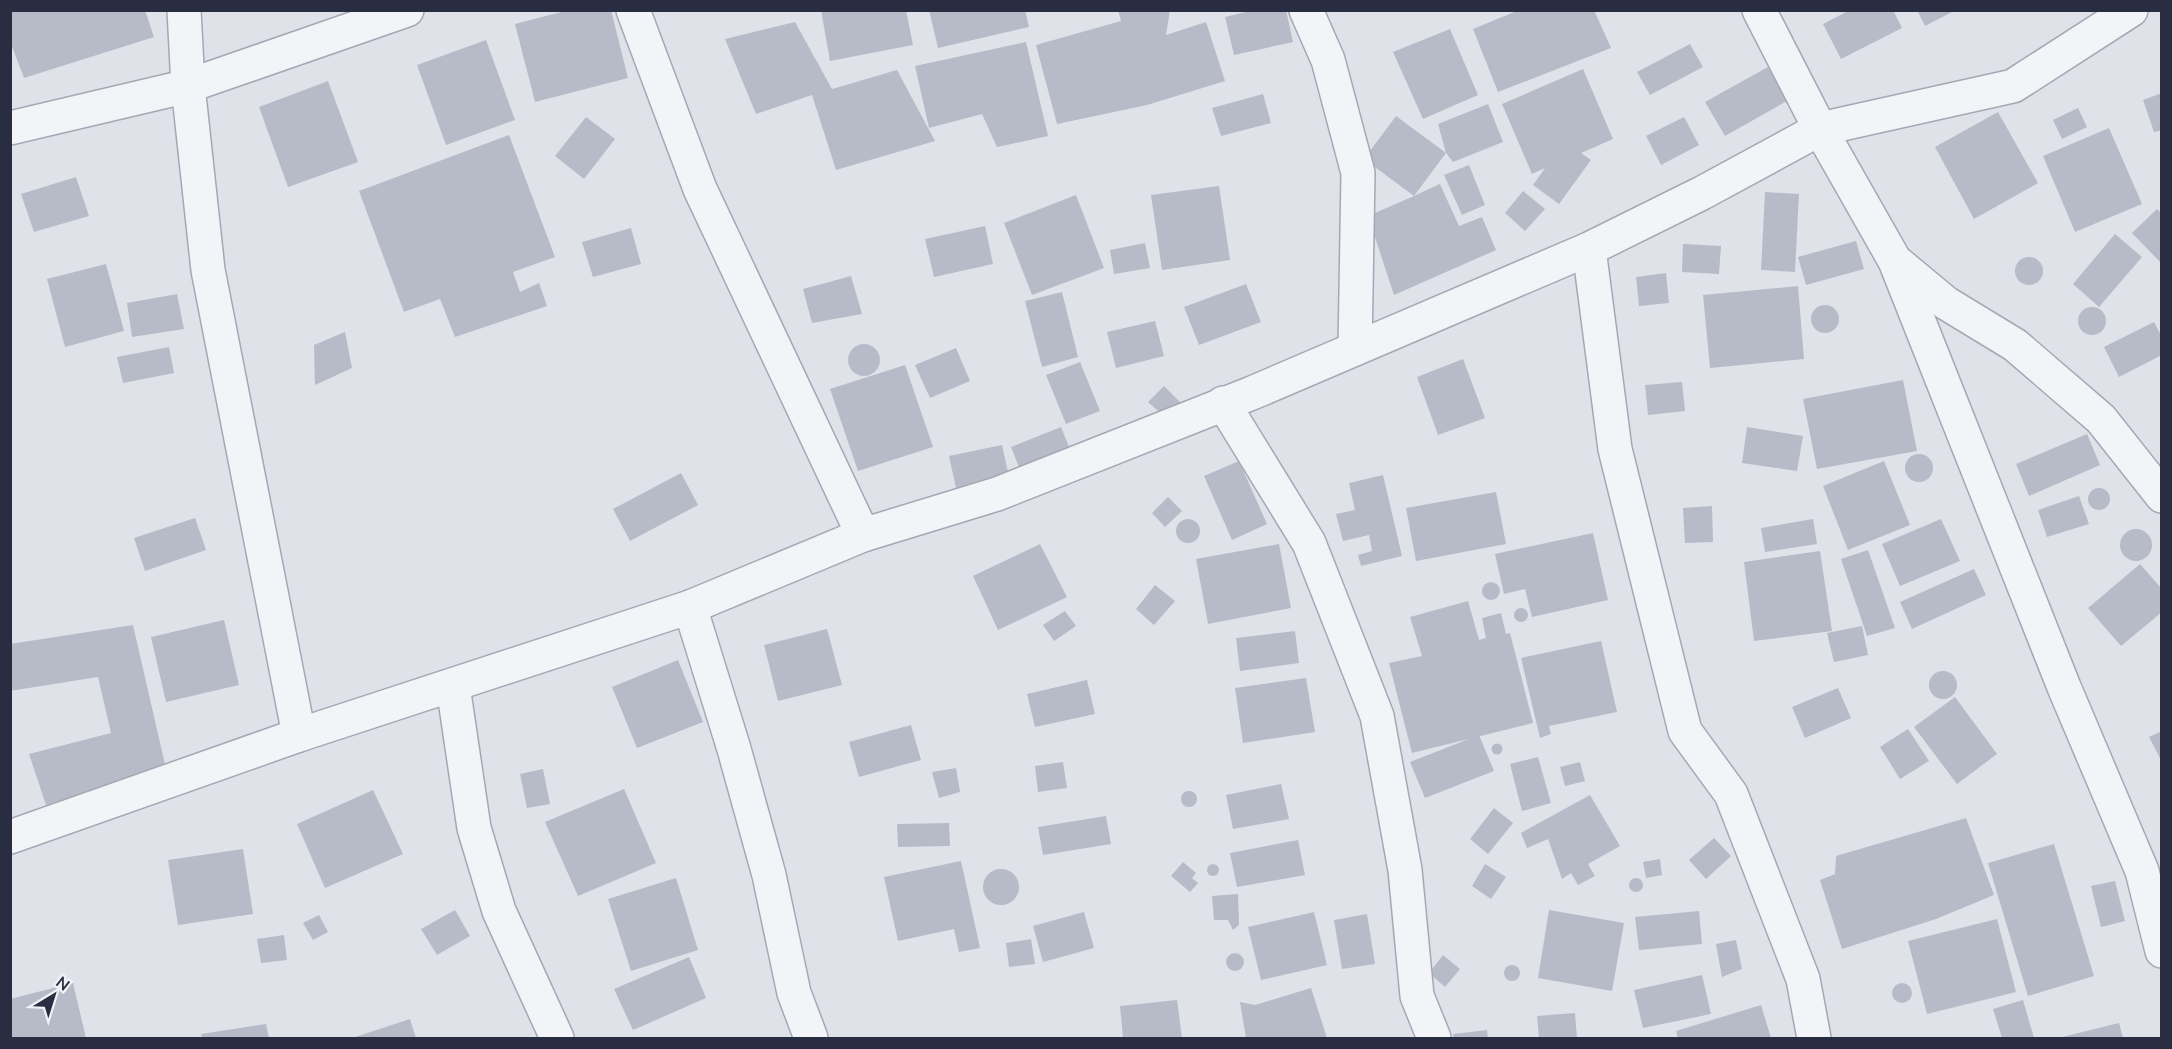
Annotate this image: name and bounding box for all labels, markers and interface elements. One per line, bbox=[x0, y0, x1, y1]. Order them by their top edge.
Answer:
north arrow bbox=[24, 965, 84, 1025]
text: N bbox=[51, 972, 74, 996]

